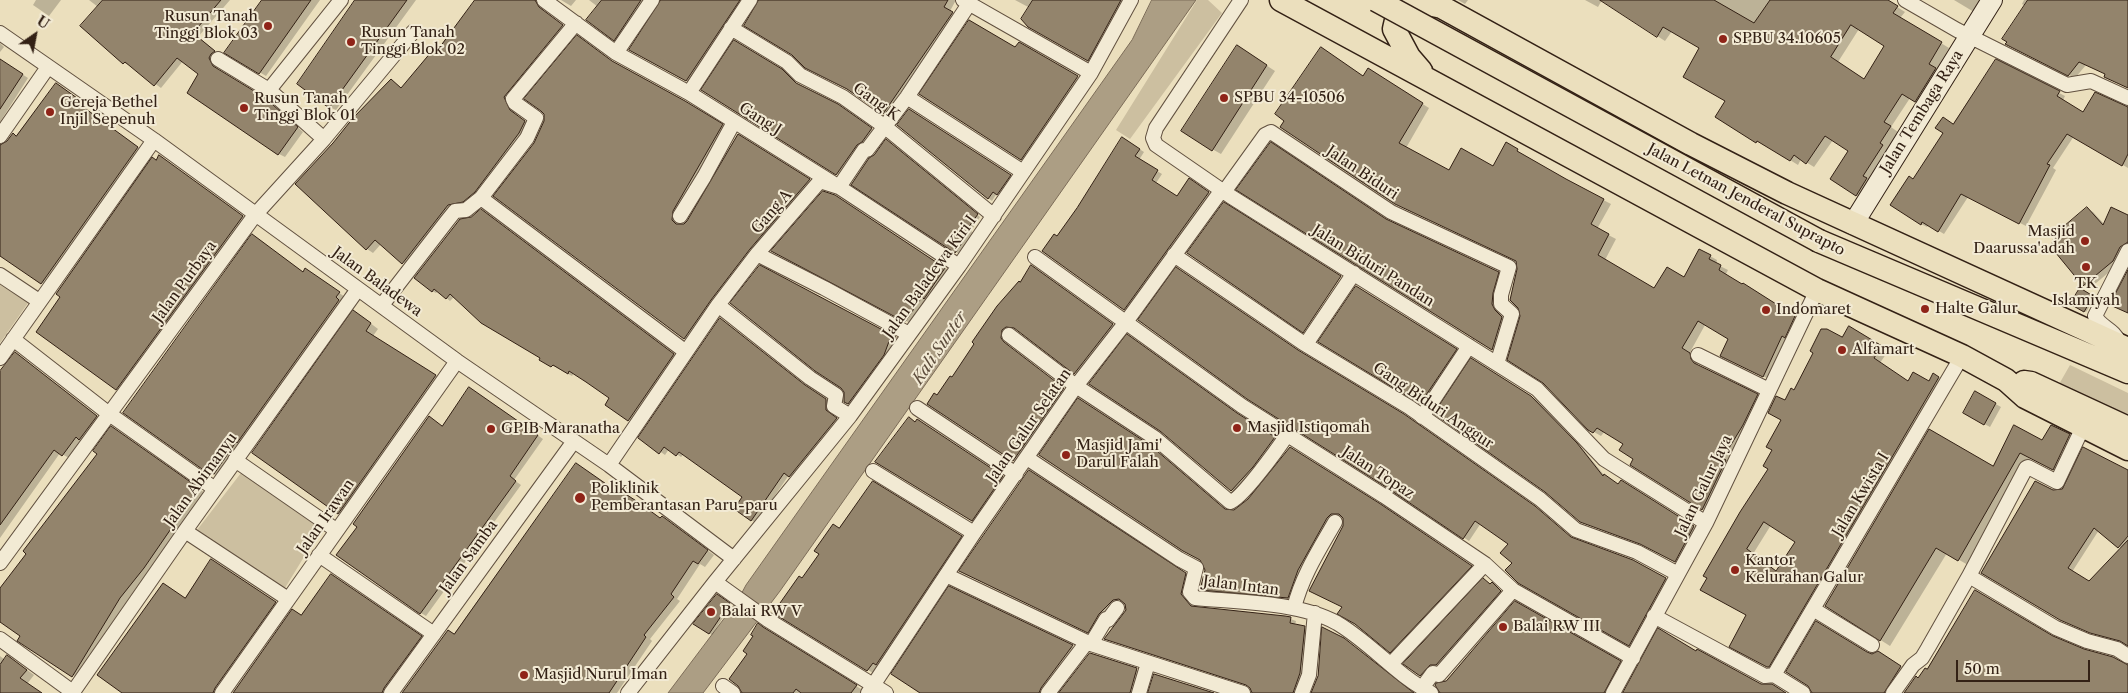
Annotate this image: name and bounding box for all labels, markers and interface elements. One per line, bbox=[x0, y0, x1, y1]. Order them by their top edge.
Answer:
place label: Rusun Tanah Tinggi Blok 03 bbox=[154, 8, 258, 43]
north arrow bbox=[10, 10, 60, 60]
text: U bbox=[33, 12, 53, 33]
marker: Rusun Tanah Tinggi Blok 03 bbox=[262, 20, 274, 32]
place label: Rusun Tanah Tinggi Blok 02 bbox=[361, 24, 465, 59]
place label: SPBU 34.10605 bbox=[1733, 30, 1841, 48]
marker: SPBU 34.10605 bbox=[1717, 33, 1729, 45]
marker: Rusun Tanah Tinggi Blok 02 bbox=[345, 36, 357, 48]
street label: Jalan Tembaga Raya bbox=[1877, 47, 1967, 177]
street label: Gang K bbox=[849, 79, 903, 125]
place label: SPBU 34-10506 bbox=[1234, 89, 1345, 107]
place label: Rusun Tanah Tinggi Blok 01 bbox=[254, 90, 356, 125]
marker: SPBU 34-10506 bbox=[1218, 92, 1230, 104]
place label: Gereja Bethel Injil Sepenuh bbox=[60, 94, 158, 129]
street label: Gang J bbox=[735, 99, 785, 139]
marker: Rusun Tanah Tinggi Blok 01 bbox=[238, 102, 250, 114]
marker: Gereja Bethel Injil Sepenuh bbox=[44, 106, 56, 118]
street label: Jalan Letnan Jenderal Suprapto bbox=[1644, 140, 1848, 260]
street label: Jalan Biduri bbox=[1323, 142, 1401, 204]
street label: Gang A bbox=[748, 186, 796, 238]
street label: Jalan Baladewa Kiri I bbox=[879, 212, 981, 342]
street label: Jalan Biduri Pandan bbox=[1309, 221, 1437, 311]
place label: Masjid Daarussa'adah bbox=[1973, 223, 2075, 258]
marker: Masjid Daarussa'adah bbox=[2079, 235, 2091, 247]
street label: Jalan Purbaya bbox=[149, 238, 221, 326]
street label: Jalan Baladewa bbox=[329, 243, 425, 321]
marker: TK Islamiyah bbox=[2080, 261, 2092, 273]
place label: TK Islamiyah bbox=[2052, 275, 2120, 310]
place label: Halte Galur bbox=[1935, 300, 2018, 318]
place label: Indomaret bbox=[1776, 301, 1851, 319]
marker: Halte Galur bbox=[1919, 303, 1931, 315]
marker: Indomaret bbox=[1760, 304, 1772, 316]
water label: Kali Sunter bbox=[909, 308, 971, 388]
place label: Alfamart bbox=[1852, 341, 1914, 359]
marker: Alfamart bbox=[1836, 344, 1848, 356]
street label: Gang Biduri Anggur bbox=[1369, 359, 1497, 453]
street label: Jalan Galur Selatan bbox=[983, 365, 1075, 487]
place label: Masjid Istiqomah bbox=[1247, 419, 1370, 437]
place label: GPIB Maranatha bbox=[501, 420, 620, 438]
marker: Masjid Istiqomah bbox=[1231, 422, 1243, 434]
marker: GPIB Maranatha bbox=[485, 423, 497, 435]
street label: Jalan Abimanyu bbox=[161, 429, 241, 531]
street label: Jalan Galur Jaya bbox=[1672, 432, 1736, 540]
place label: Masjid Jami' Darul Falah bbox=[1076, 437, 1162, 472]
street label: Jalan Topaz bbox=[1338, 443, 1418, 503]
marker: Masjid Jami' Darul Falah bbox=[1060, 449, 1072, 461]
street label: Jalan Kwista I bbox=[1829, 449, 1893, 541]
street label: Jalan Irawan bbox=[294, 476, 358, 558]
place label: Poliklinik Pemberantasan Paru-paru bbox=[591, 480, 778, 515]
marker: Poliklinik Pemberantasan Paru-paru bbox=[573, 491, 587, 505]
street label: Jalan Samba bbox=[436, 517, 502, 597]
place label: Kantor Kelurahan Galur bbox=[1745, 552, 1863, 587]
marker: Kantor Kelurahan Galur bbox=[1729, 564, 1741, 576]
street label: Jalan Intan bbox=[1202, 572, 1280, 600]
place label: Balai RW V bbox=[721, 603, 802, 621]
marker: Balai RW V bbox=[705, 606, 717, 618]
place label: Balai RW III bbox=[1513, 618, 1600, 636]
marker: Balai RW III bbox=[1497, 621, 1509, 633]
scale bar bbox=[1958, 650, 2092, 682]
text: 50 m bbox=[1964, 659, 2000, 678]
place label: Masjid Nurul Iman bbox=[534, 666, 668, 684]
marker: Masjid Nurul Iman bbox=[518, 669, 530, 681]

